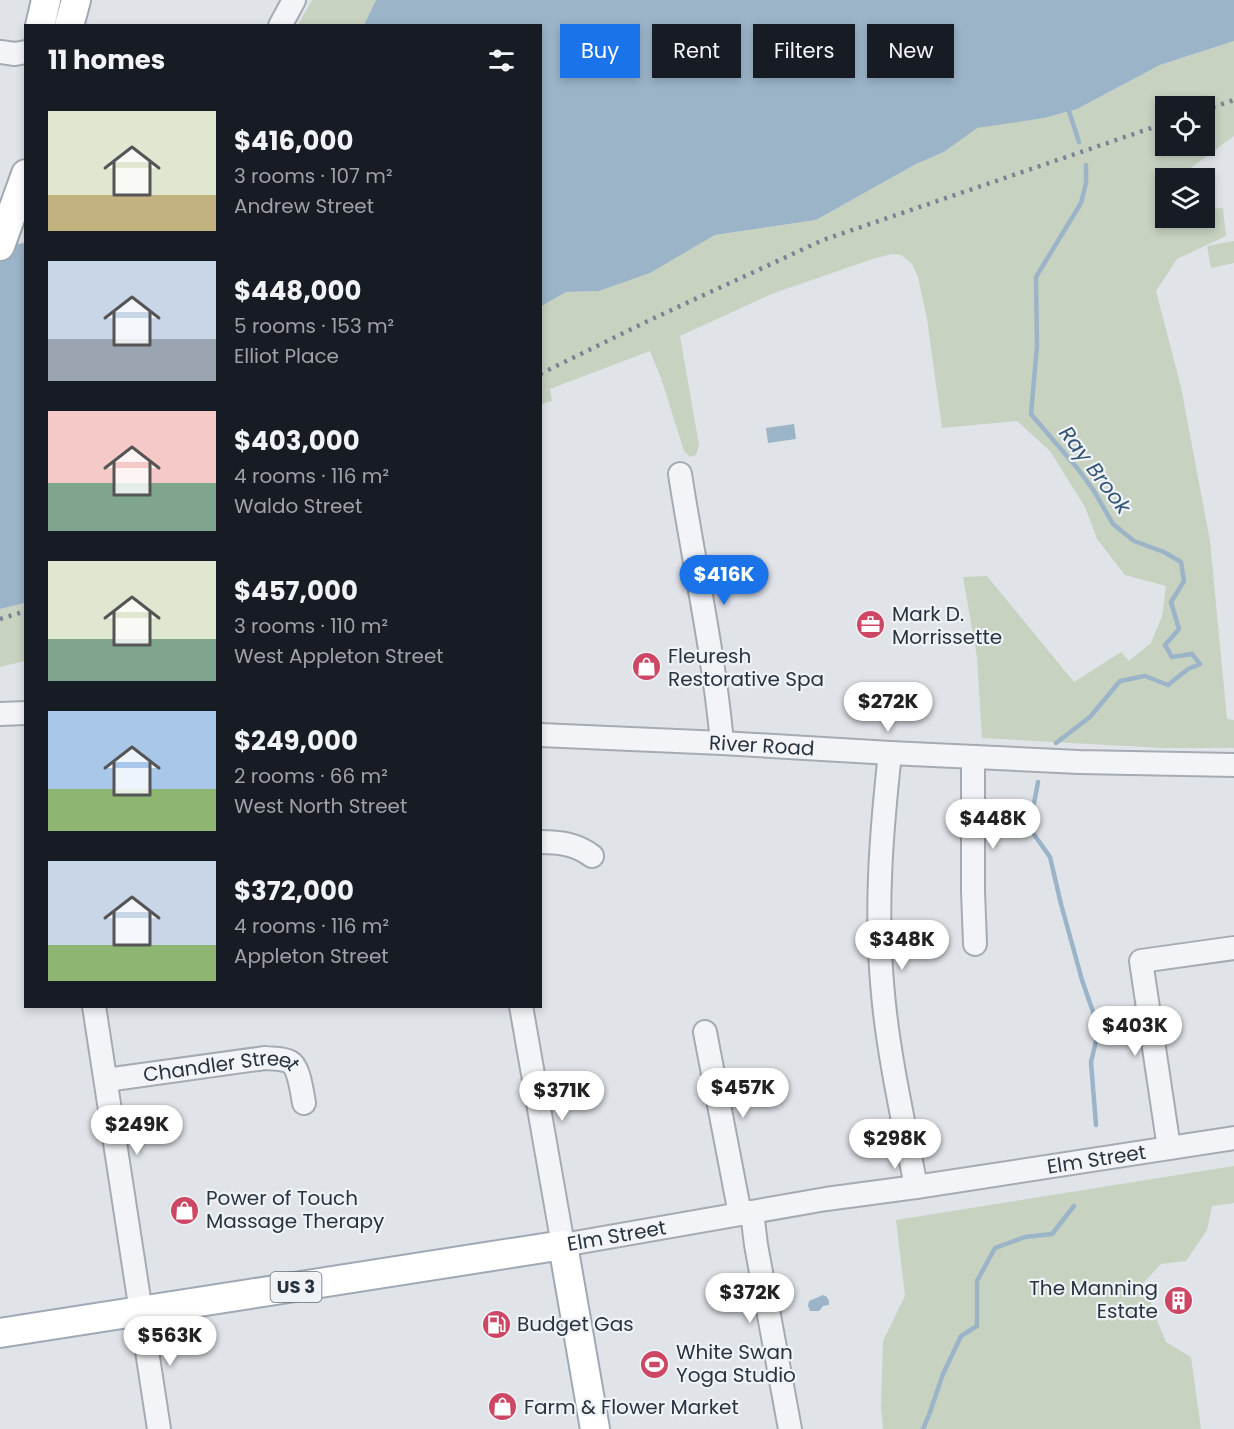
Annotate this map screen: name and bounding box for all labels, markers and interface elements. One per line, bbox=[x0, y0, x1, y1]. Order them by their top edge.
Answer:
chip: Buy bbox=[560, 24, 640, 78]
chip: Rent bbox=[652, 24, 741, 78]
chip: Filters bbox=[753, 24, 855, 78]
chip: New bbox=[867, 24, 954, 78]
text: 11 homes bbox=[48, 42, 165, 78]
icon: filters bbox=[485, 44, 518, 77]
map controls bbox=[1155, 96, 1215, 228]
button: locate bbox=[1155, 96, 1215, 156]
text: $416,000 bbox=[234, 123, 353, 159]
icon: home bbox=[96, 135, 168, 207]
text: 3 rooms · 107 m² bbox=[234, 162, 393, 190]
button: layers bbox=[1155, 168, 1215, 228]
text: Andrew Street bbox=[234, 192, 374, 220]
text: $448,000 bbox=[234, 273, 361, 309]
icon: home bbox=[96, 285, 168, 357]
text: 5 rooms · 153 m² bbox=[234, 312, 394, 340]
text: Elliot Place bbox=[234, 342, 339, 370]
water label: Ray Brook bbox=[1053, 420, 1139, 521]
text: $403,000 bbox=[234, 423, 360, 459]
icon: home bbox=[96, 435, 168, 507]
text: 4 rooms · 116 m² bbox=[234, 462, 389, 490]
text: Waldo Street bbox=[234, 492, 362, 520]
pin: $416K bbox=[682, 555, 766, 606]
text: $416K bbox=[694, 560, 754, 588]
text: $457,000 bbox=[234, 573, 358, 609]
icon: home bbox=[96, 585, 168, 657]
place label: Mark D. Morrissette bbox=[892, 600, 1002, 651]
office icon: Mark D. Morrissette bbox=[855, 609, 887, 641]
text: 3 rooms · 110 m² bbox=[234, 612, 388, 640]
text: West Appleton Street bbox=[234, 642, 444, 670]
place label: Fleuresh Restorative Spa bbox=[668, 642, 824, 693]
shop icon: Fleuresh Restorative Spa bbox=[631, 651, 663, 683]
pin: $272K bbox=[846, 682, 930, 733]
text: $272K bbox=[858, 687, 918, 715]
text: $249,000 bbox=[234, 723, 358, 759]
street label: River Road bbox=[708, 728, 815, 762]
icon: home bbox=[96, 735, 168, 807]
text: 2 rooms · 66 m² bbox=[234, 762, 388, 790]
text: West North Street bbox=[234, 792, 407, 820]
pin: $448K bbox=[951, 799, 1035, 850]
text: $448K bbox=[959, 804, 1027, 832]
text: $372,000 bbox=[234, 873, 354, 909]
icon: home bbox=[96, 885, 168, 957]
text: 4 rooms · 116 m² bbox=[234, 912, 389, 940]
pin: $348K bbox=[860, 920, 944, 971]
text: $348K bbox=[869, 925, 935, 953]
text: Appleton Street bbox=[234, 942, 389, 970]
pin: $403K bbox=[1093, 1006, 1177, 1057]
text: $403K bbox=[1102, 1011, 1168, 1039]
street label: Chandler Street bbox=[141, 1044, 307, 1089]
pin: $457K bbox=[701, 1068, 785, 1119]
pin: $371K bbox=[520, 1071, 604, 1122]
text: $457K bbox=[711, 1073, 775, 1101]
text: $371K bbox=[533, 1076, 591, 1104]
pin: $249K bbox=[95, 1105, 179, 1156]
text: $249K bbox=[105, 1110, 169, 1138]
pin: $298K bbox=[853, 1119, 937, 1170]
text: $298K bbox=[863, 1124, 927, 1152]
street label: Elm Street bbox=[1045, 1138, 1148, 1181]
place label: Power of Touch Massage Therapy bbox=[206, 1184, 384, 1235]
shop icon: Power of Touch Massage Therapy bbox=[169, 1194, 201, 1226]
street label: Elm Street bbox=[565, 1213, 668, 1258]
road number: US 3 bbox=[270, 1272, 322, 1302]
pin: $372K bbox=[708, 1273, 792, 1324]
place label: The Manning Estate bbox=[1029, 1274, 1158, 1325]
text: $372K bbox=[719, 1278, 781, 1306]
building icon: The Manning Estate bbox=[1163, 1284, 1195, 1316]
fuel station icon: Budget Gas bbox=[480, 1308, 512, 1340]
place label: Budget Gas bbox=[517, 1310, 634, 1338]
pin: $563K bbox=[128, 1316, 212, 1367]
text: $563K bbox=[138, 1321, 202, 1349]
place label: White Swan Yoga Studio bbox=[676, 1338, 796, 1389]
sports icon: White Swan Yoga Studio bbox=[639, 1348, 671, 1380]
shop icon: Farm & Flower Market bbox=[487, 1391, 519, 1423]
place label: Farm & Flower Market bbox=[524, 1393, 739, 1421]

